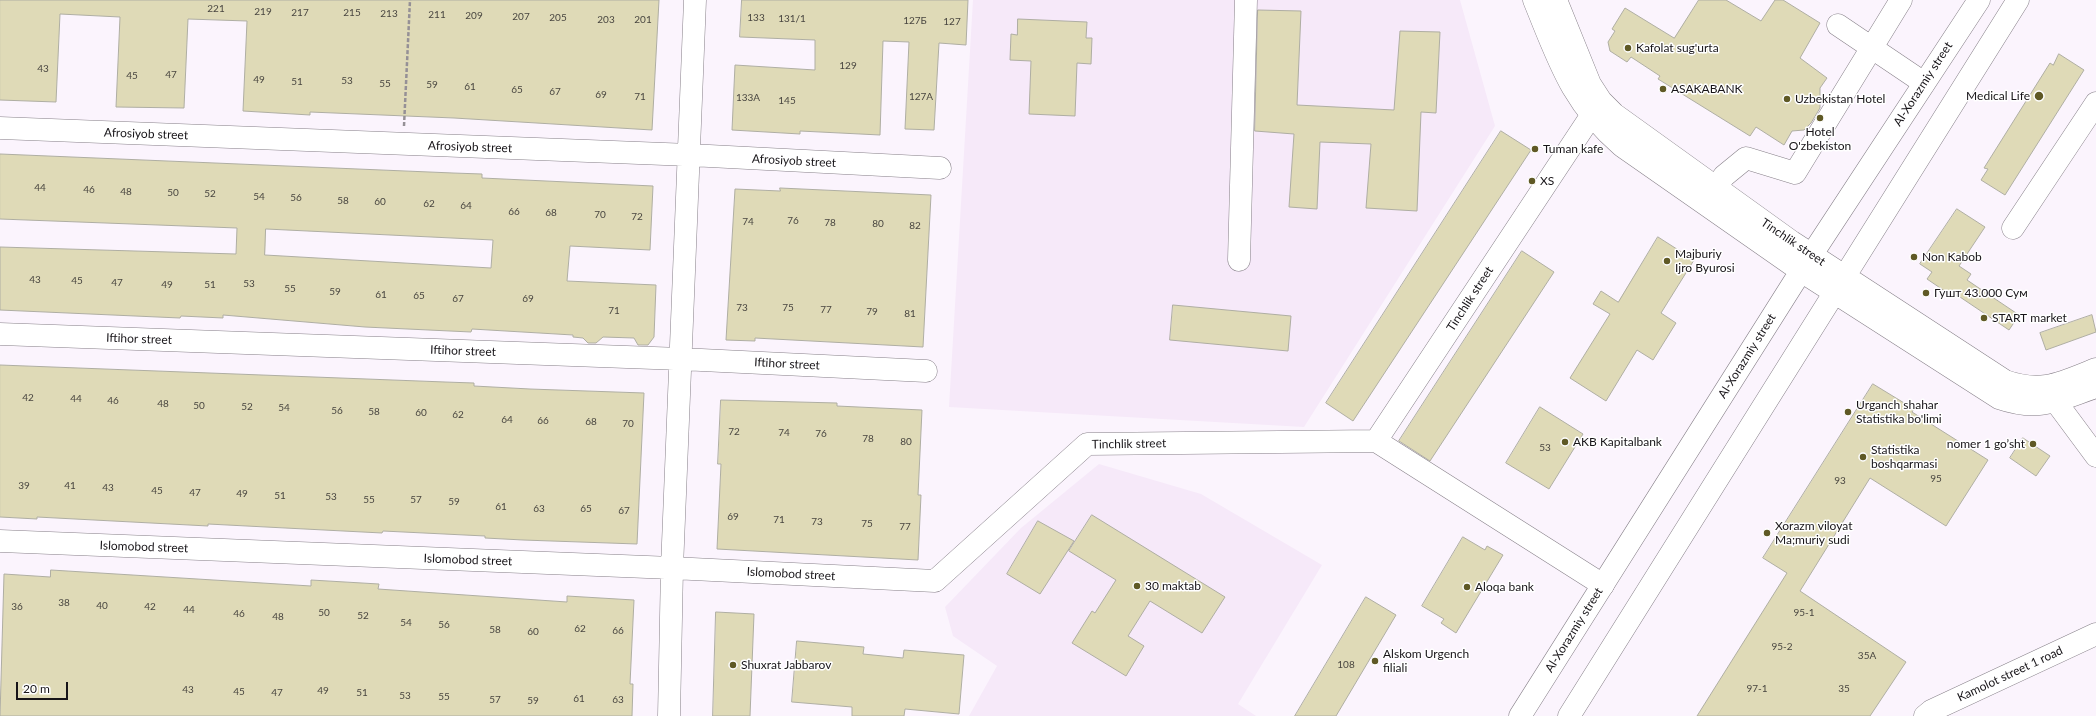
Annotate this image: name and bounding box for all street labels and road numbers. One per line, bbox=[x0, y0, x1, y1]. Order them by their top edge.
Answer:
street label: Al-Xorazmiy street bbox=[1890, 39, 1956, 129]
street label: Afrosiyob street bbox=[104, 125, 188, 143]
street label: Afrosiyob street bbox=[428, 138, 512, 156]
street label: Afrosiyob street bbox=[752, 152, 836, 170]
street label: Tinchlik street bbox=[1758, 215, 1828, 269]
street label: Tinchlik street bbox=[1444, 264, 1496, 334]
street label: Al-Xorazmiy street bbox=[1715, 311, 1779, 401]
street label: Iftihor street bbox=[106, 331, 172, 347]
street label: Iftihor street bbox=[430, 343, 496, 359]
street label: Iftihor street bbox=[754, 355, 820, 373]
street label: Tinchlik street bbox=[1092, 436, 1166, 452]
street label: Islomobod street bbox=[99, 538, 189, 556]
street label: Islomobod street bbox=[423, 551, 513, 569]
street label: Islomobod street bbox=[746, 564, 836, 584]
street label: Al-Xorazmiy street bbox=[1542, 585, 1606, 675]
street label: Kamolot street 1 road bbox=[1955, 643, 2065, 705]

